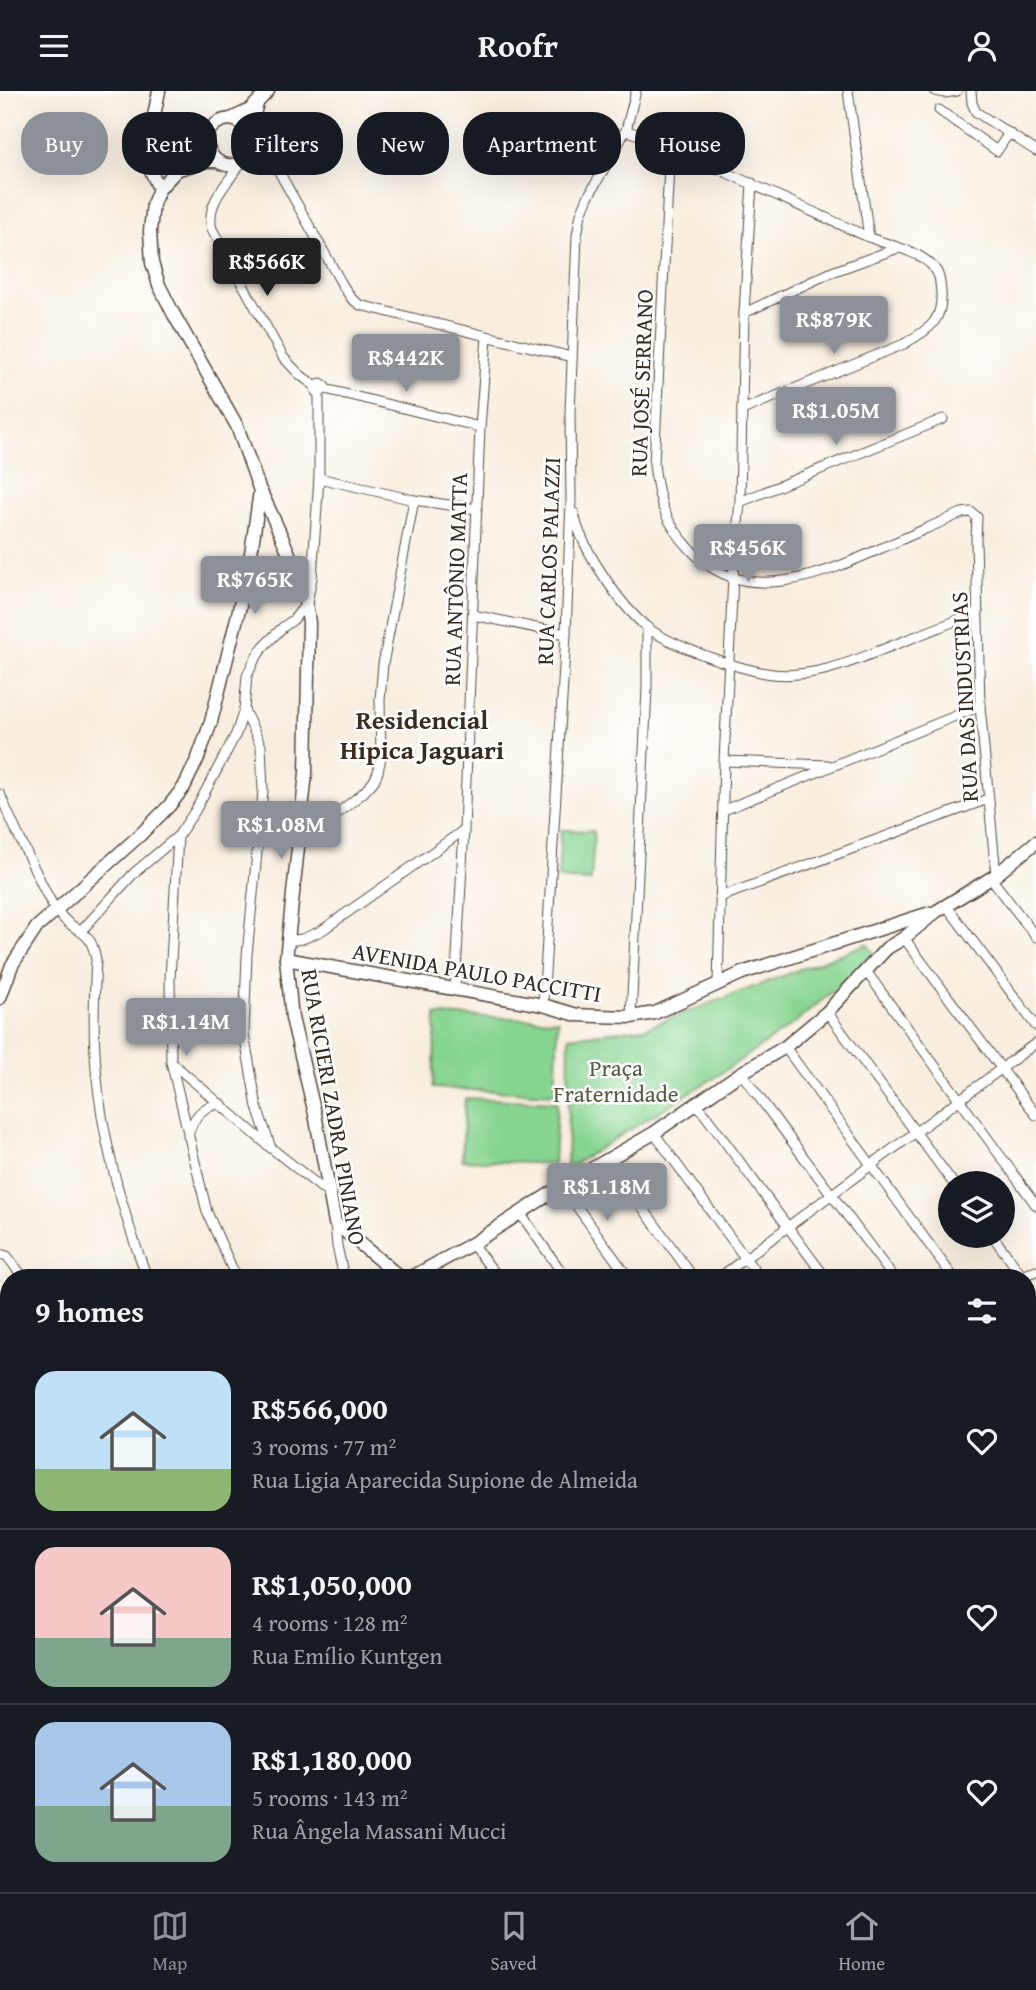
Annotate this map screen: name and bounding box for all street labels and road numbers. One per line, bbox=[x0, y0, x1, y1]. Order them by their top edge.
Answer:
street label: RUA JOSÉ SERRANO bbox=[621, 289, 661, 477]
street label: RUA CARLOS PALAZZI bbox=[528, 456, 568, 666]
street label: RUA ANTÔNIO MATTA bbox=[435, 472, 475, 686]
street label: RUA DAS INDUSTRIAS bbox=[942, 591, 986, 803]
street label: AVENIDA PAULO PACCITTI bbox=[350, 934, 604, 1010]
street label: RUA RICIERI ZADRA PINIANO bbox=[293, 966, 375, 1248]

